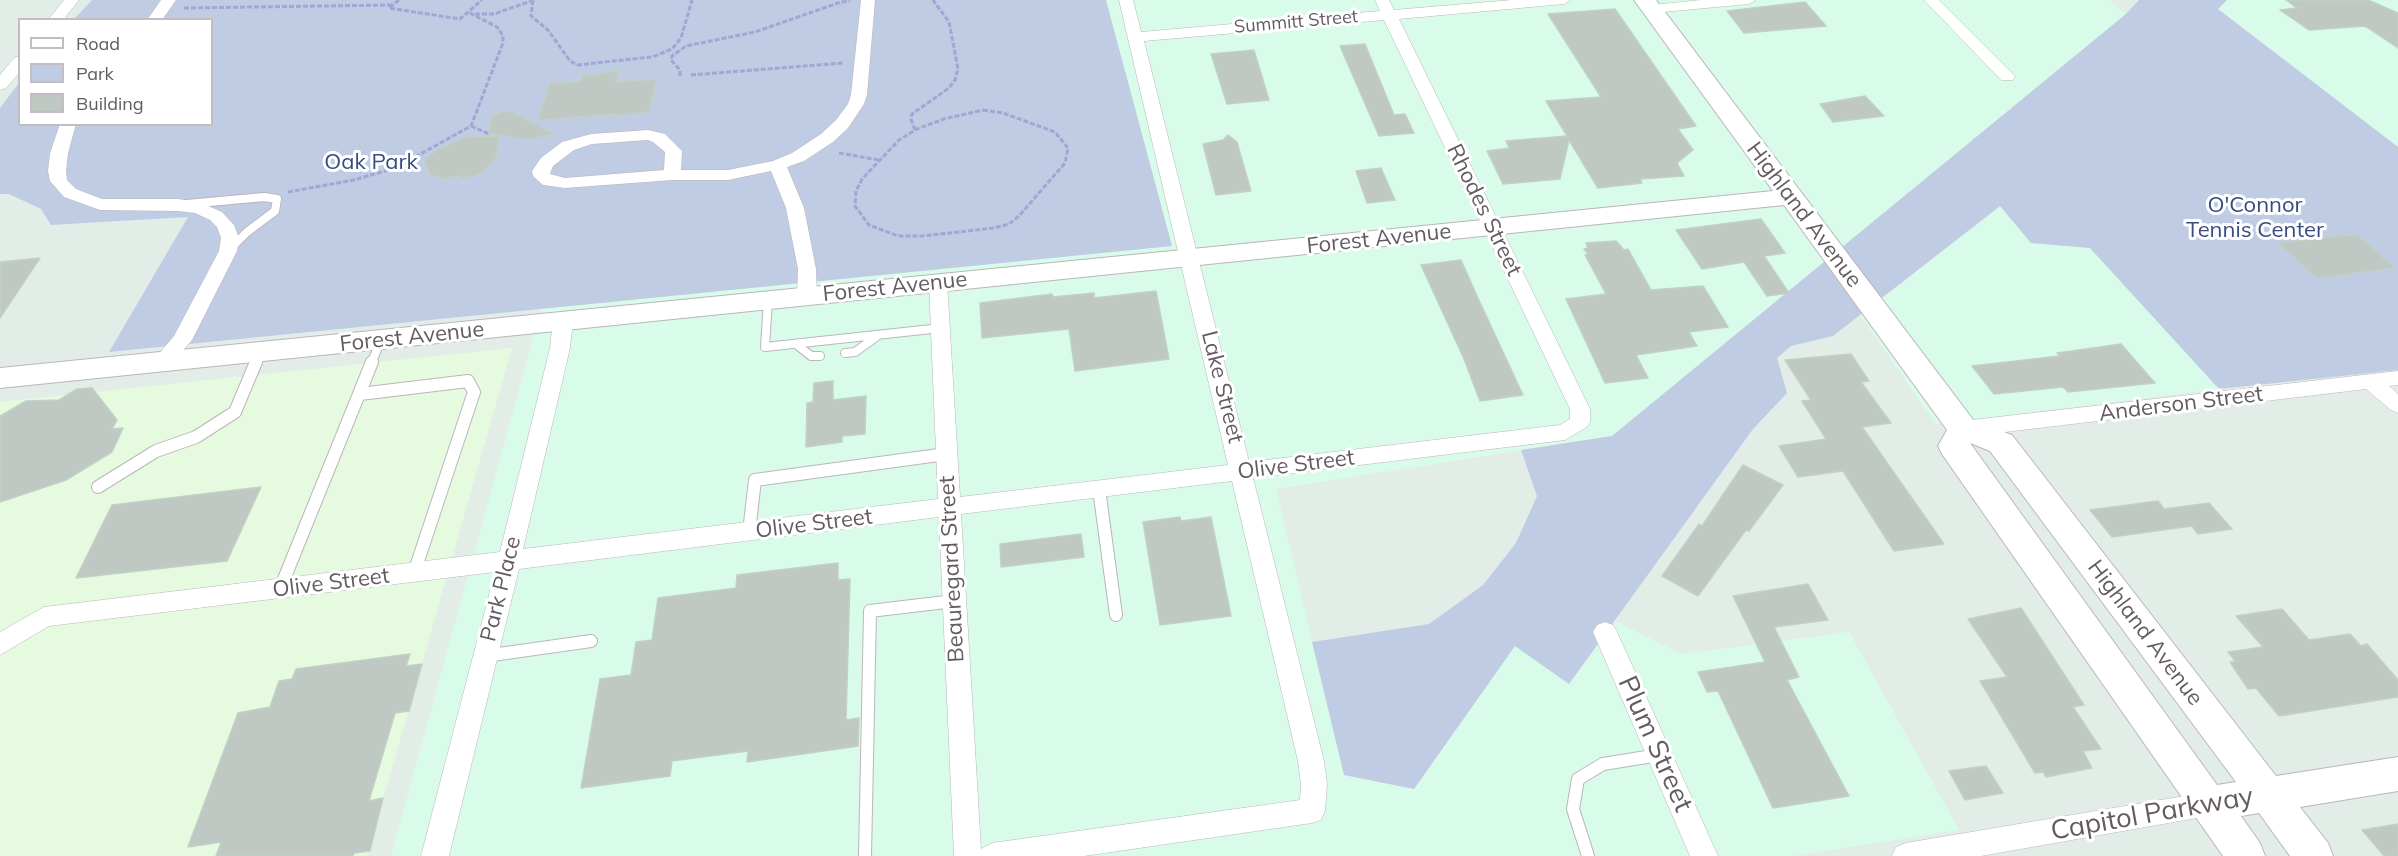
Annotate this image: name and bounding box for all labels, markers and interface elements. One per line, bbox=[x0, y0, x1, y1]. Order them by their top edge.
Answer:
street label: Summitt Street bbox=[1233, 6, 1359, 38]
legend bbox=[18, 18, 213, 126]
text: Road bbox=[76, 32, 120, 55]
text: Park bbox=[76, 62, 114, 85]
text: Building bbox=[76, 92, 144, 115]
street label: Highland Avenue bbox=[1741, 137, 1867, 293]
street label: Rhodes Street bbox=[1441, 140, 1527, 280]
park label: Oak Park bbox=[324, 149, 418, 175]
park label: O'Connor Tennis Center bbox=[2186, 192, 2324, 243]
street label: Forest Avenue bbox=[1305, 218, 1453, 260]
street label: Forest Avenue bbox=[821, 266, 969, 308]
street label: Forest Avenue bbox=[338, 316, 486, 358]
street label: Lake Street bbox=[1195, 328, 1249, 446]
street label: Anderson Street bbox=[2097, 381, 2265, 427]
street label: Olive Street bbox=[1236, 445, 1356, 485]
street label: Beauregard Street bbox=[934, 475, 970, 663]
street label: Olive Street bbox=[754, 504, 874, 544]
street label: Park Place bbox=[475, 534, 527, 644]
street label: Highland Avenue bbox=[2082, 555, 2208, 711]
street label: Olive Street bbox=[271, 563, 391, 603]
street label: Plum Street bbox=[1611, 671, 1699, 817]
street label: Capitol Parkway bbox=[2048, 780, 2256, 848]

